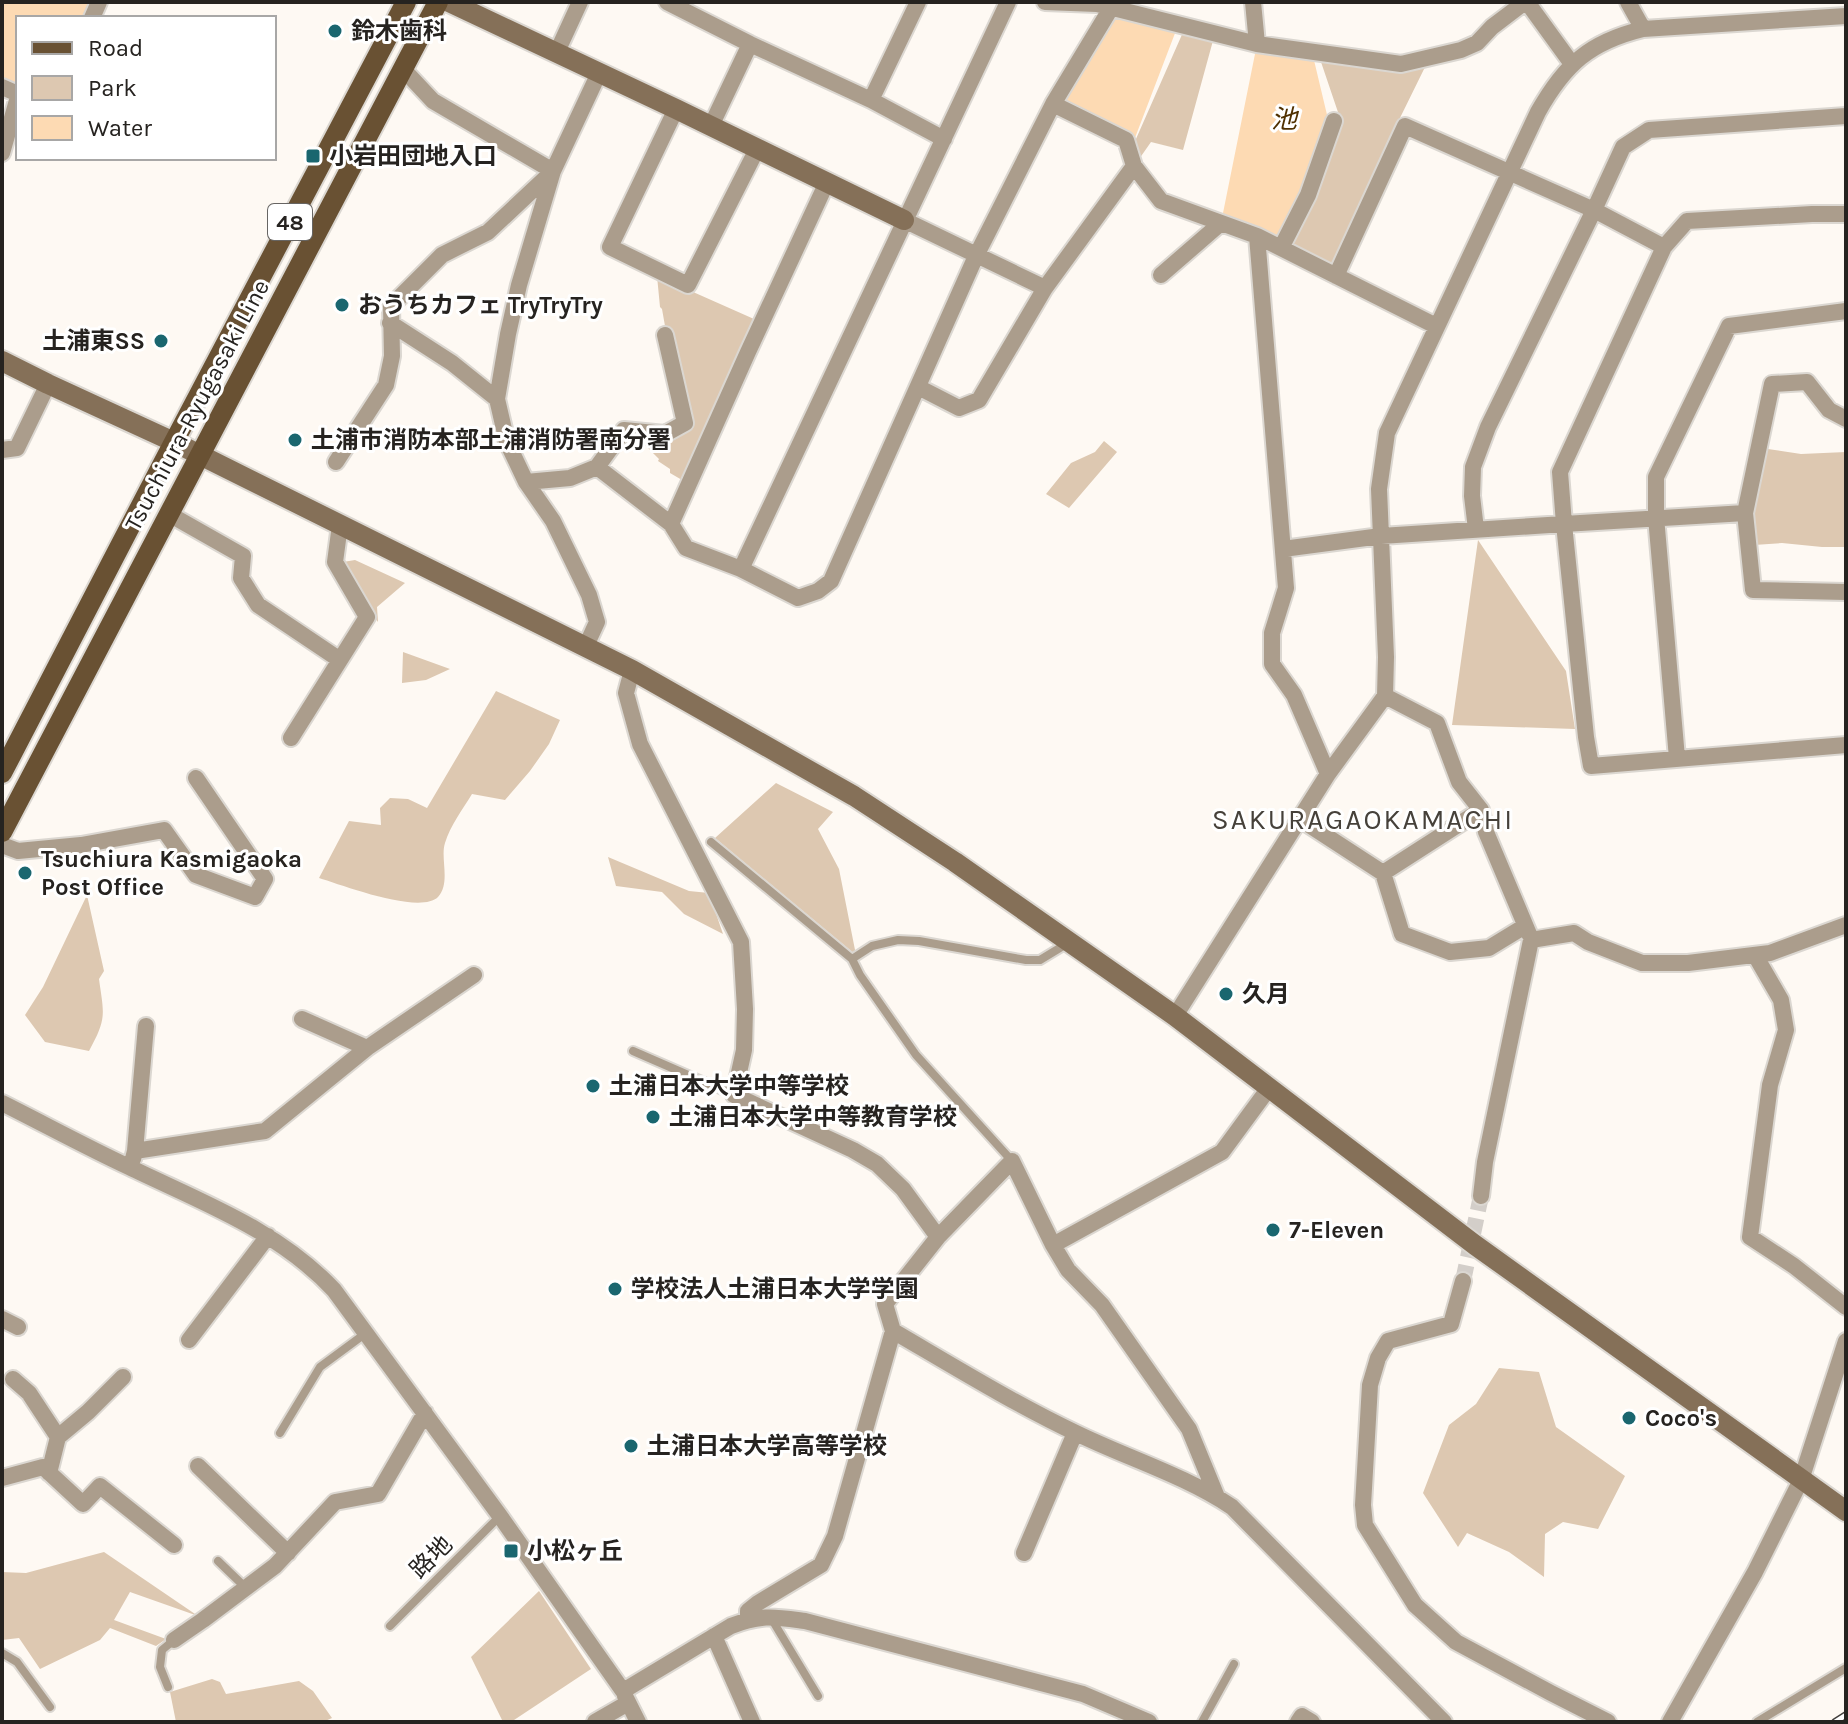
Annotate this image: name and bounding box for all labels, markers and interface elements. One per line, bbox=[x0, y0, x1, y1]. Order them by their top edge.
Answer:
legend bbox=[16, 16, 276, 160]
place label: 鈴木歯科 bbox=[351, 17, 447, 45]
marker: 鈴木歯科 bbox=[326, 22, 344, 40]
text: Road bbox=[88, 34, 143, 62]
text: Park bbox=[88, 74, 137, 102]
water label: 池 bbox=[1271, 104, 1300, 135]
text: Water bbox=[88, 114, 152, 142]
place label: 小岩田団地入口 bbox=[329, 142, 497, 170]
marker: 小岩田団地入口 bbox=[304, 147, 322, 165]
road number: 48 bbox=[268, 204, 312, 240]
street label: Tsuchiura-Ryugasaki Line bbox=[119, 275, 275, 535]
place label: おうちカフェ TryTryTry bbox=[358, 291, 603, 319]
marker: おうちカフェ TryTryTry bbox=[333, 296, 351, 314]
place label: 土浦東SS bbox=[42, 327, 145, 355]
marker: 土浦東SS bbox=[152, 332, 170, 350]
place label: 土浦市消防本部土浦消防署南分署 bbox=[311, 426, 671, 454]
marker: 土浦市消防本部土浦消防署南分署 bbox=[286, 431, 304, 449]
district label: SAKURAGAOKAMACHI bbox=[1212, 803, 1514, 836]
place label: Tsuchiura Kasmigaoka Post Office bbox=[41, 845, 302, 901]
marker: Tsuchiura Kasmigaoka Post Office bbox=[16, 864, 34, 882]
place label: 久月 bbox=[1242, 980, 1290, 1008]
marker: 久月 bbox=[1217, 985, 1235, 1003]
place label: 土浦日本大学中等学校 bbox=[609, 1072, 849, 1100]
marker: 土浦日本大学中等学校 bbox=[584, 1077, 602, 1095]
place label: 土浦日本大学中等教育学校 bbox=[669, 1103, 957, 1131]
marker: 土浦日本大学中等教育学校 bbox=[644, 1108, 662, 1126]
place label: 7-Eleven bbox=[1289, 1216, 1384, 1244]
marker: 7-Eleven bbox=[1264, 1221, 1282, 1239]
place label: 学校法人土浦日本大学学園 bbox=[631, 1275, 919, 1303]
marker: 学校法人土浦日本大学学園 bbox=[606, 1280, 624, 1298]
place label: Coco's bbox=[1645, 1404, 1717, 1432]
marker: Coco's bbox=[1620, 1409, 1638, 1427]
place label: 土浦日本大学高等学校 bbox=[647, 1432, 887, 1460]
marker: 土浦日本大学高等学校 bbox=[622, 1437, 640, 1455]
street label: 路地 bbox=[404, 1530, 458, 1584]
place label: 小松ヶ丘 bbox=[527, 1537, 623, 1565]
marker: 小松ヶ丘 bbox=[502, 1542, 520, 1560]

